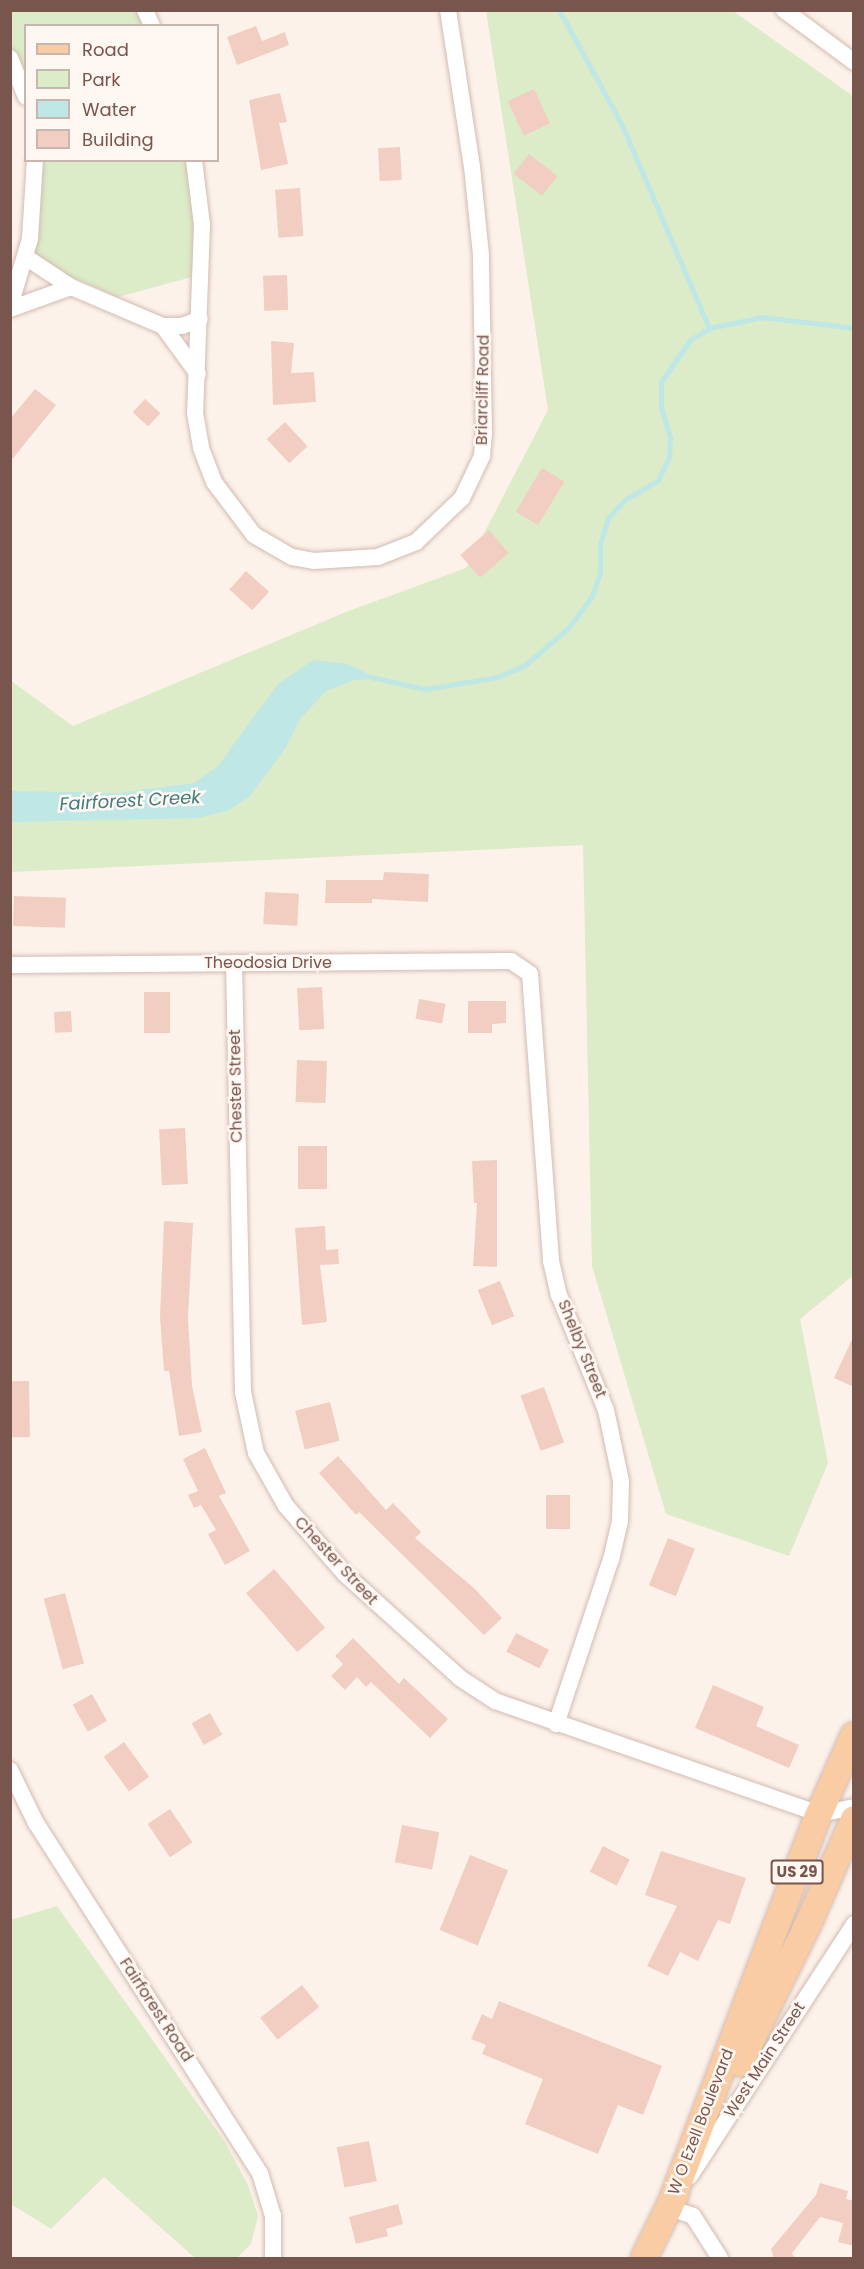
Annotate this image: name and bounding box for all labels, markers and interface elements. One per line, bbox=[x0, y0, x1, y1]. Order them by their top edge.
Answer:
legend bbox=[24, 24, 219, 162]
text: Road bbox=[82, 37, 129, 62]
text: Park bbox=[82, 67, 121, 92]
text: Water bbox=[82, 97, 136, 122]
text: Building bbox=[82, 127, 154, 152]
street label: Briarcliff Road bbox=[472, 335, 494, 445]
water label: Fairforest Creek bbox=[59, 787, 201, 815]
street label: Theodosia Drive bbox=[204, 953, 332, 973]
street label: Chester Street bbox=[225, 1029, 247, 1143]
street label: Shelby Street bbox=[554, 1297, 610, 1401]
street label: Chester Street bbox=[290, 1513, 382, 1609]
road number: US 29 bbox=[770, 1860, 824, 1884]
street label: Fairforest Road bbox=[115, 1954, 197, 2066]
street label: West Main Street bbox=[720, 1999, 810, 2121]
street label: W O Ezell Boulevard bbox=[664, 2046, 738, 2198]

